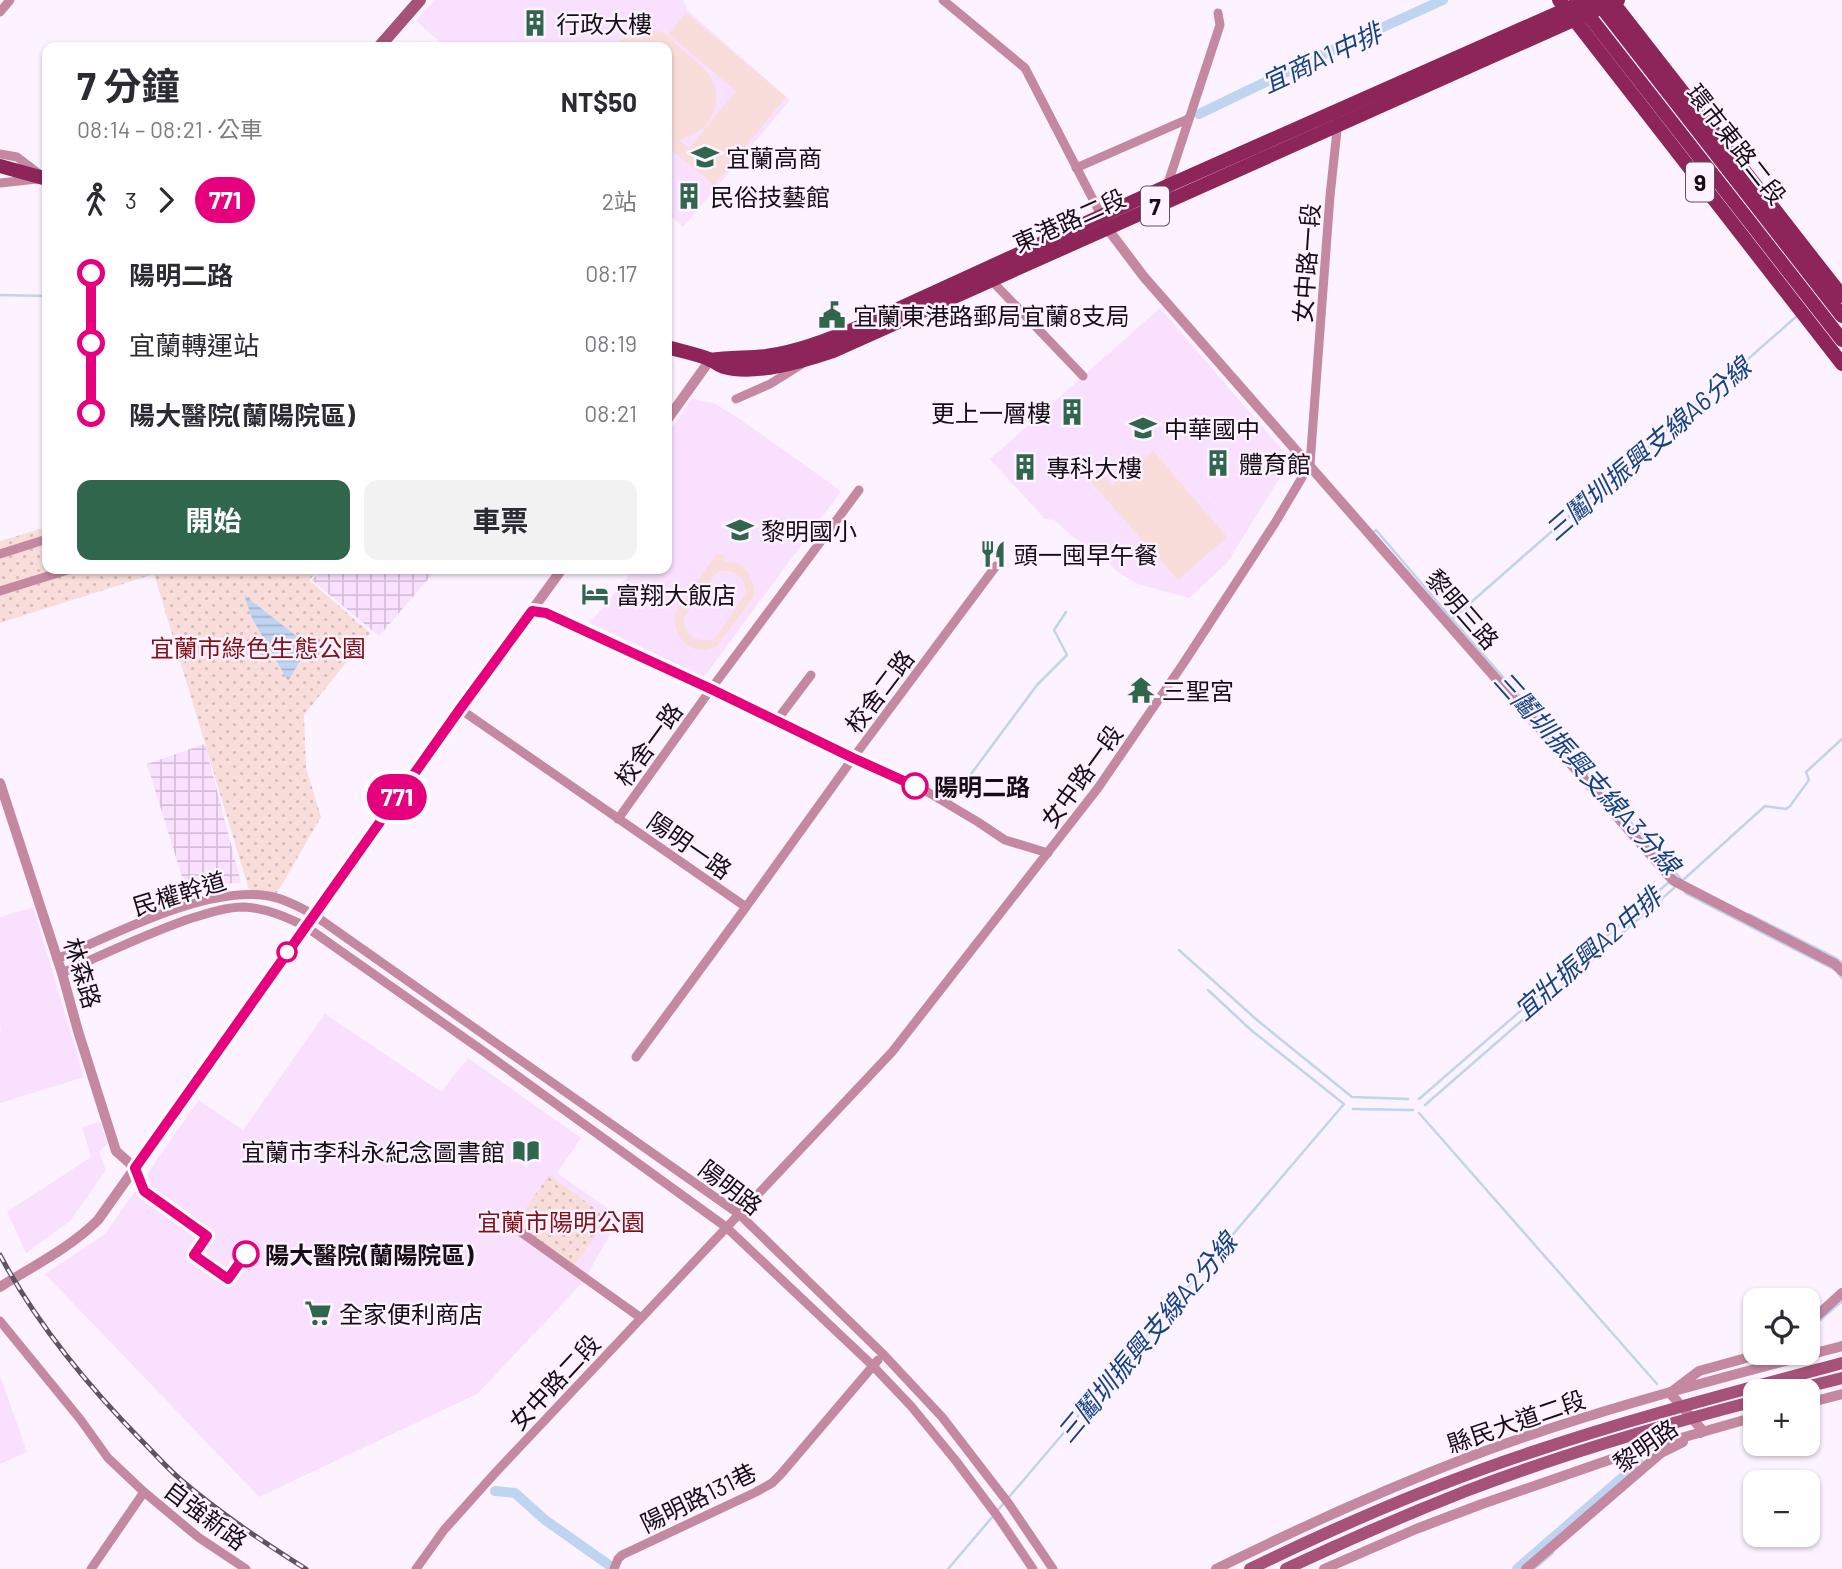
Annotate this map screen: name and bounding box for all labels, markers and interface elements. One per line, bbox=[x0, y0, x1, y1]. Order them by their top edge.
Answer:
building icon: 行政大樓 bbox=[520, 8, 550, 38]
place label: 行政大樓 bbox=[556, 9, 652, 38]
water label: 宜商A1中排 bbox=[1256, 15, 1388, 98]
text: 7 分鐘 bbox=[77, 62, 179, 108]
street label: 環市東路二段 bbox=[1681, 78, 1793, 210]
text: NT$50 bbox=[561, 86, 637, 117]
text: 08:14 – 08:21 · 公車 bbox=[77, 115, 263, 143]
school or university icon: 宜蘭高商 bbox=[690, 142, 720, 172]
place label: 宜蘭高商 bbox=[726, 143, 822, 172]
road number: 9 bbox=[1686, 162, 1714, 202]
icon: walk bbox=[77, 181, 115, 219]
icon: forward bbox=[147, 181, 185, 219]
building icon: 民俗技藝館 bbox=[674, 181, 704, 211]
place label: 民俗技藝館 bbox=[710, 182, 830, 211]
street label: 東港路二段 bbox=[1008, 182, 1130, 258]
text: 771 bbox=[209, 185, 241, 214]
text: 3 bbox=[125, 186, 137, 214]
road number: 7 bbox=[1141, 186, 1169, 226]
text: 2站 bbox=[602, 187, 637, 215]
street label: 女中路一段 bbox=[1287, 202, 1325, 324]
text: 陽明二路 bbox=[129, 259, 233, 290]
text: 08:17 bbox=[585, 259, 637, 287]
public building icon: 宜蘭東港路郵局宜蘭8支局 bbox=[817, 300, 847, 330]
place label: 宜蘭東港路郵局宜蘭8支局 bbox=[853, 301, 1130, 330]
text: 宜蘭轉運站 bbox=[129, 329, 259, 360]
text: 08:19 bbox=[584, 329, 637, 357]
water label: 三鬮圳振興支線A6分線 bbox=[1538, 348, 1758, 546]
building icon: 更上一層樓 bbox=[1057, 397, 1087, 427]
place label: 更上一層樓 bbox=[931, 398, 1051, 427]
text: 陽大醫院(蘭陽院區) bbox=[129, 399, 355, 430]
text: 08:21 bbox=[584, 399, 637, 427]
school or university icon: 中華國中 bbox=[1128, 413, 1158, 443]
place label: 中華國中 bbox=[1164, 414, 1260, 443]
building icon: 體育館 bbox=[1203, 448, 1233, 478]
place label: 體育館 bbox=[1239, 449, 1311, 478]
building icon: 專科大樓 bbox=[1010, 452, 1040, 482]
place label: 專科大樓 bbox=[1046, 453, 1142, 482]
button: 開始 bbox=[77, 480, 350, 560]
button: 車票 bbox=[364, 480, 637, 560]
school or university icon: 黎明國小 bbox=[725, 515, 755, 545]
place label: 黎明國小 bbox=[761, 516, 857, 545]
restaurant icon: 頭一囤早午餐 bbox=[978, 539, 1008, 569]
place label: 頭一囤早午餐 bbox=[1014, 540, 1158, 569]
street label: 黎明三路 bbox=[1421, 563, 1505, 655]
hotel icon: 富翔大飯店 bbox=[580, 579, 610, 609]
place label: 富翔大飯店 bbox=[616, 580, 736, 609]
park label: 宜蘭市綠色生態公園 bbox=[150, 633, 366, 662]
street label: 校舍二路 bbox=[839, 644, 919, 738]
water label: 三鬮圳振興支線A3分線 bbox=[1489, 664, 1689, 882]
temple icon: 三聖宮 bbox=[1126, 675, 1156, 705]
place label: 三聖宮 bbox=[1162, 676, 1234, 705]
street label: 校舍一路 bbox=[608, 697, 688, 791]
street label: 女中路一段 bbox=[1034, 719, 1128, 833]
place label: 陽明二路 bbox=[934, 772, 1030, 801]
marker: 陽明二路 bbox=[902, 773, 928, 799]
line badge: 771 bbox=[357, 774, 437, 820]
text: 771 bbox=[381, 782, 413, 811]
street label: 陽明一路 bbox=[642, 806, 738, 884]
street label: 民權幹道 bbox=[129, 865, 229, 921]
water label: 宜壯振興A2中排 bbox=[1507, 879, 1669, 1025]
street label: 林森路 bbox=[59, 934, 107, 1012]
unlabelled marker bbox=[277, 942, 297, 962]
library icon: 宜蘭市李科永紀念圖書館 bbox=[511, 1136, 541, 1166]
place label: 宜蘭市李科永紀念圖書館 bbox=[241, 1137, 505, 1166]
street label: 陽明路 bbox=[694, 1153, 768, 1221]
park label: 宜蘭市陽明公園 bbox=[477, 1207, 645, 1236]
water label: 三鬮圳振興支線A2分線 bbox=[1050, 1224, 1244, 1448]
place label: 陽大醫院(蘭陽院區) bbox=[265, 1240, 474, 1269]
marker: 陽大醫院(蘭陽院區) bbox=[233, 1241, 259, 1267]
map controls bbox=[1743, 1288, 1820, 1547]
button: locate bbox=[1743, 1288, 1820, 1365]
supermarket icon: 全家便利商店 bbox=[303, 1298, 333, 1328]
place label: 全家便利商店 bbox=[339, 1299, 483, 1328]
street label: 女中路二段 bbox=[502, 1328, 606, 1436]
button: + bbox=[1743, 1379, 1820, 1456]
street label: 縣民大道二段 bbox=[1443, 1384, 1589, 1458]
street label: 黎明路 bbox=[1607, 1412, 1683, 1478]
street label: 陽明路131巷 bbox=[635, 1457, 761, 1537]
button: − bbox=[1743, 1470, 1820, 1547]
street label: 自強新路 bbox=[159, 1475, 253, 1555]

